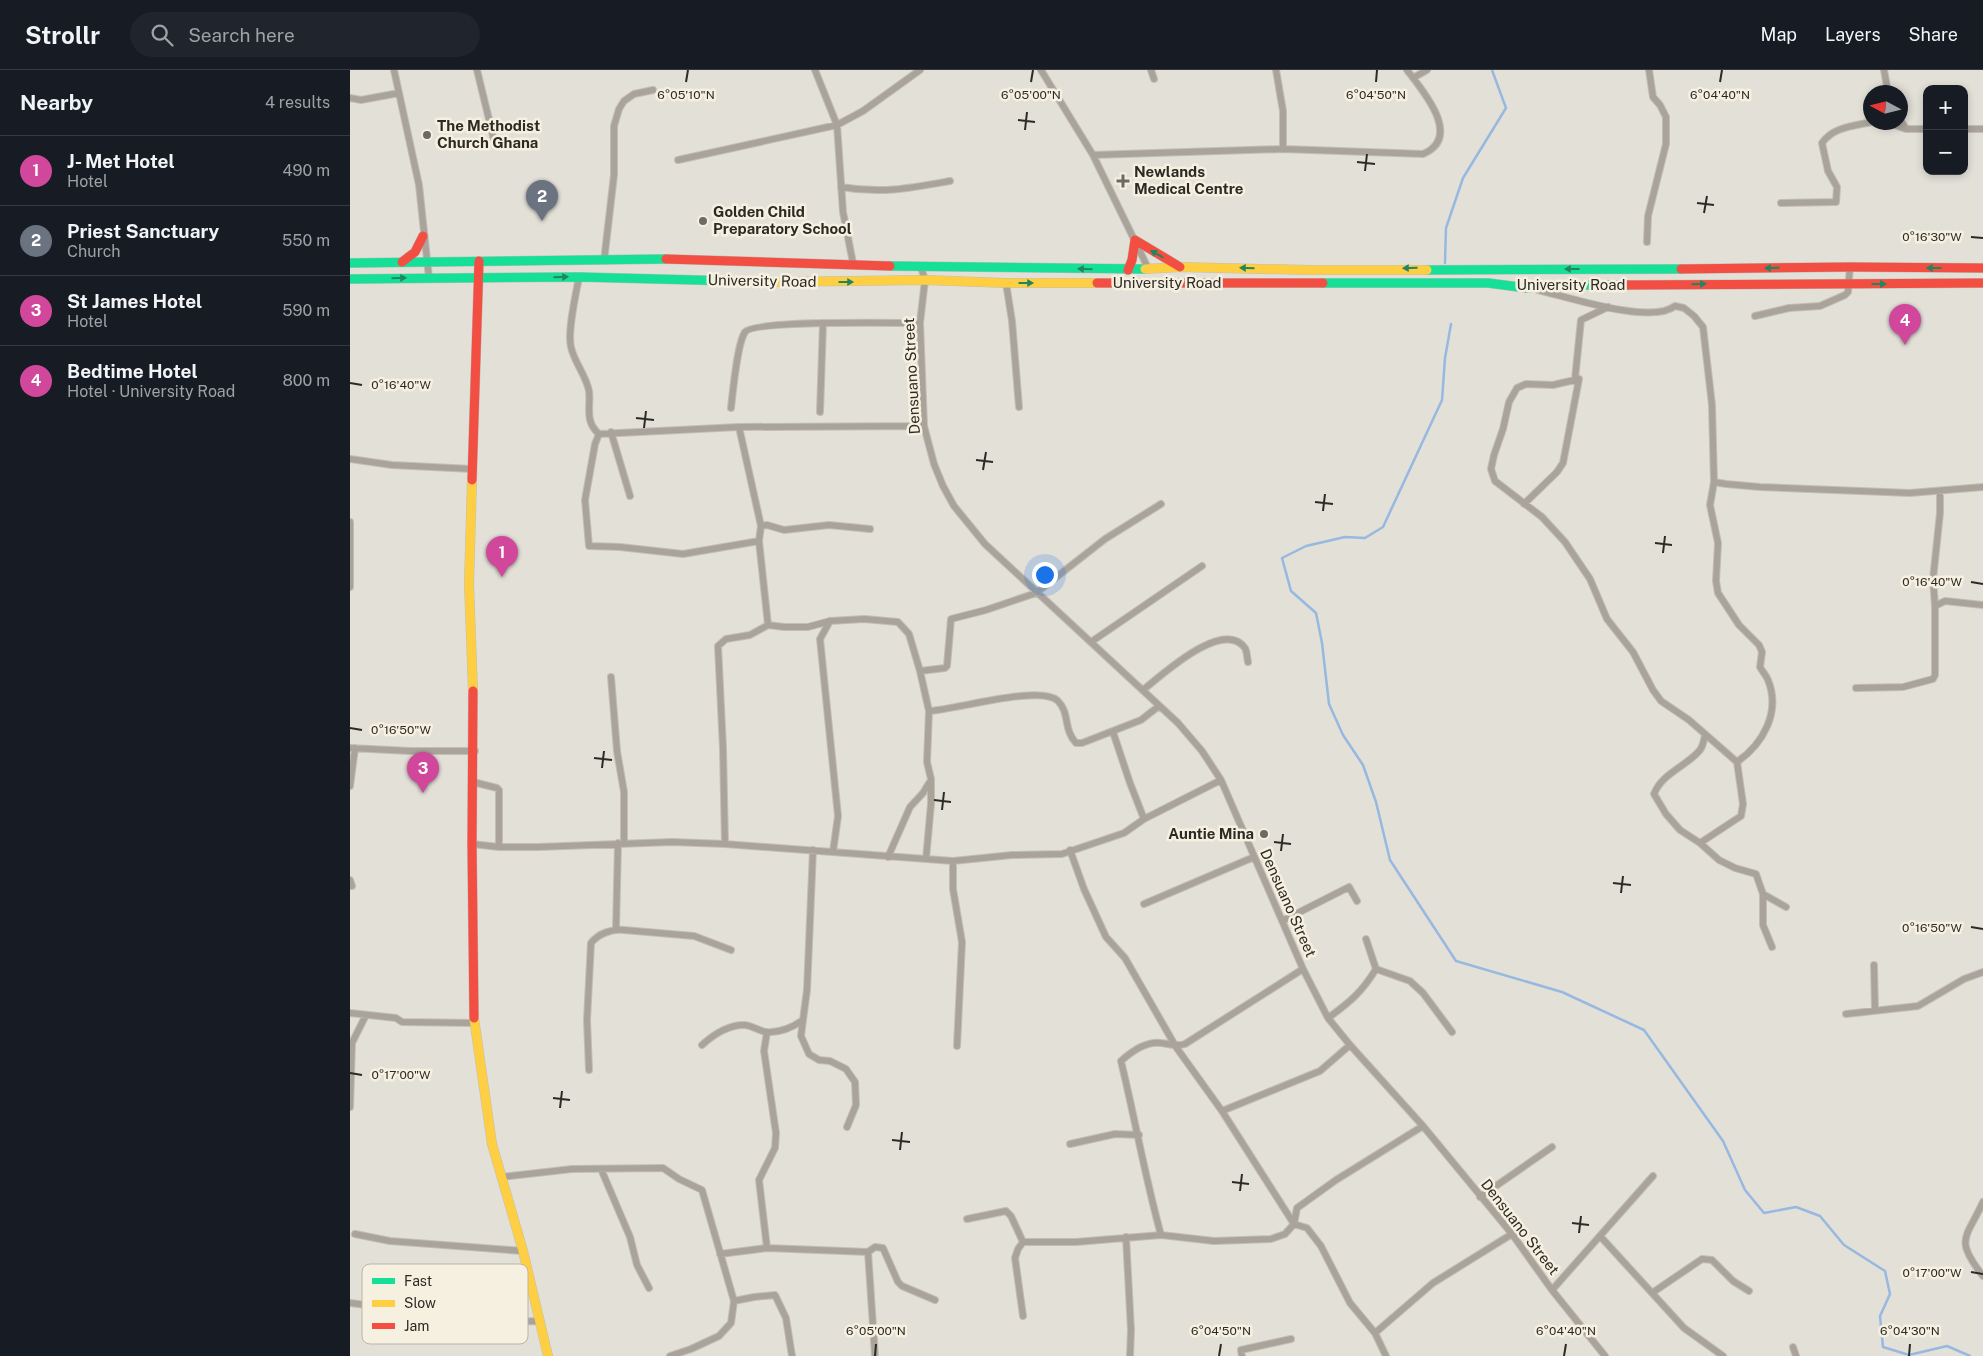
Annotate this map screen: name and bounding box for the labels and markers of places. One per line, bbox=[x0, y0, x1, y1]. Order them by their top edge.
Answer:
place label: The Methodist Church Ghana bbox=[437, 117, 540, 151]
marker: The Methodist Church Ghana bbox=[421, 129, 433, 141]
place label: Newlands Medical Centre bbox=[1134, 163, 1243, 197]
marker: Newlands Medical Centre bbox=[1116, 174, 1130, 188]
pin: 2 bbox=[526, 180, 558, 221]
place label: Golden Child Preparatory School bbox=[713, 203, 852, 237]
marker: Golden Child Preparatory School bbox=[697, 215, 709, 227]
pin: 4 bbox=[1889, 304, 1921, 345]
pin: 1 bbox=[486, 536, 518, 577]
pin: 3 bbox=[407, 752, 439, 793]
place label: Auntie Mina bbox=[1168, 825, 1254, 842]
marker: Auntie Mina bbox=[1258, 828, 1270, 840]

